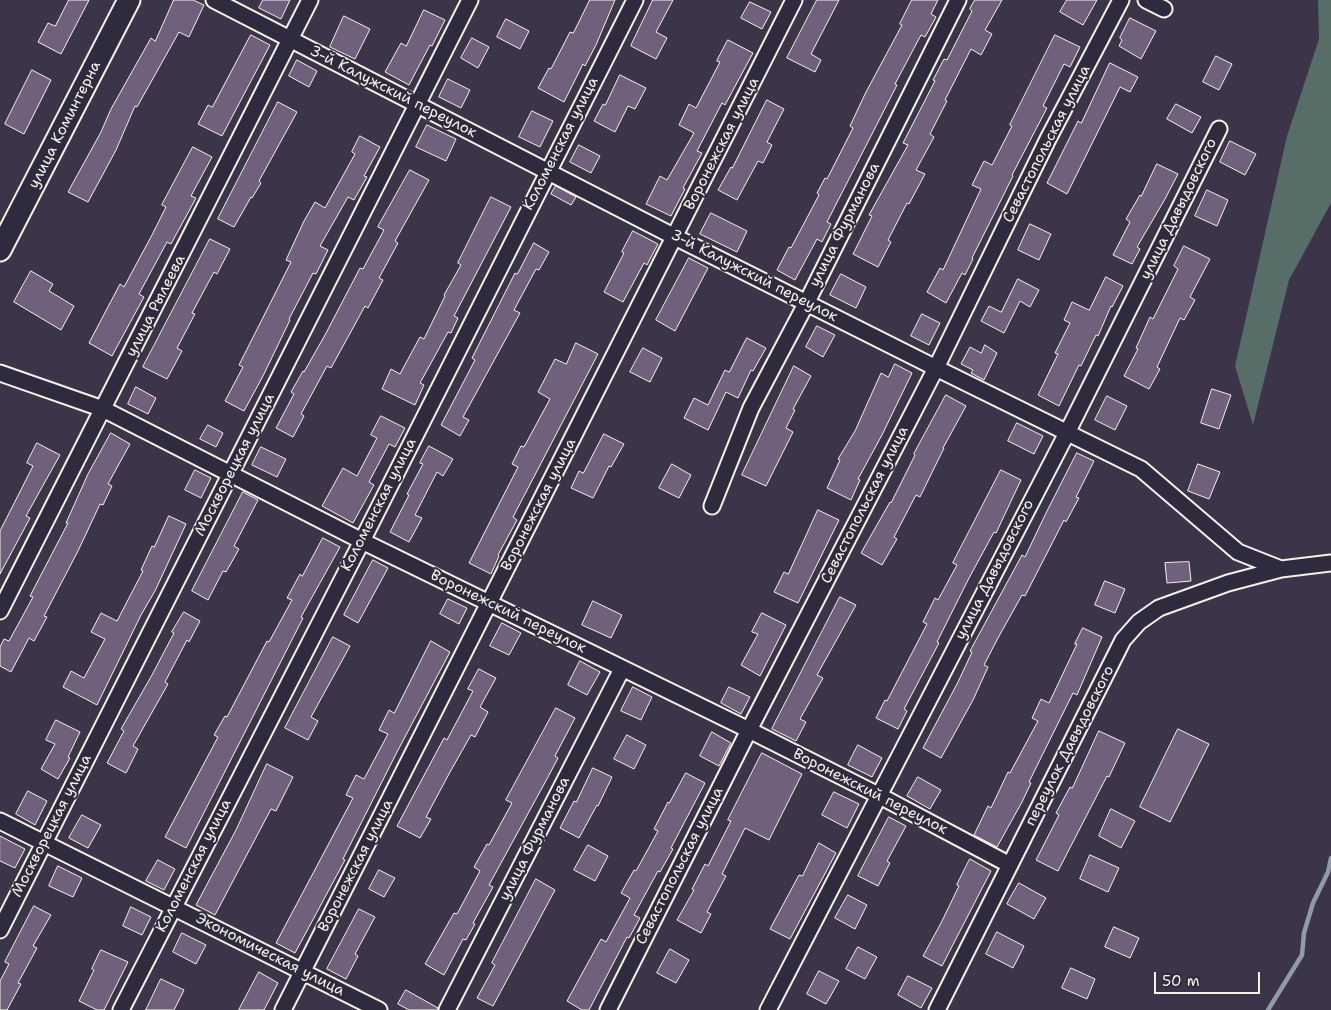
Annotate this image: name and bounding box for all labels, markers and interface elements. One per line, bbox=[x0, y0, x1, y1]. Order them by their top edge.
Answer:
street label: 3-й Калужский переулок bbox=[306, 42, 480, 142]
street label: улица Коминтерна bbox=[25, 58, 105, 192]
street label: Севастопольская улица bbox=[999, 62, 1095, 226]
street label: Коломенская улица bbox=[520, 74, 602, 214]
street label: Воронежская улица bbox=[681, 75, 763, 213]
street label: улица Давыдовского bbox=[1137, 135, 1221, 283]
street label: улица Фурманова bbox=[806, 160, 884, 290]
street label: 3-й Калужский переулок bbox=[667, 226, 841, 326]
street label: улица Рылеева bbox=[123, 252, 189, 360]
street label: Москворецкая улица bbox=[191, 391, 279, 539]
street label: Севастопольская улица bbox=[817, 423, 913, 587]
street label: Коломенская улица bbox=[338, 435, 420, 575]
street label: Воронежская улица bbox=[498, 436, 580, 574]
street label: улица Давыдовского bbox=[952, 497, 1038, 643]
street label: Воронежский переулок bbox=[427, 566, 589, 658]
street label: переулок Давыдовского bbox=[1022, 663, 1118, 829]
street label: Воронежский переулок bbox=[790, 745, 950, 839]
street label: Москворецкая улица bbox=[8, 752, 96, 900]
street label: улица Фурманова bbox=[496, 774, 574, 904]
street label: Севастопольская улица bbox=[632, 784, 728, 948]
street label: Коломенская улица bbox=[153, 796, 235, 936]
street label: Воронежская улица bbox=[315, 797, 397, 935]
street label: Экономическая улица bbox=[193, 910, 347, 1000]
scale bar bbox=[1156, 962, 1262, 994]
text: 50 m bbox=[1162, 971, 1200, 991]

